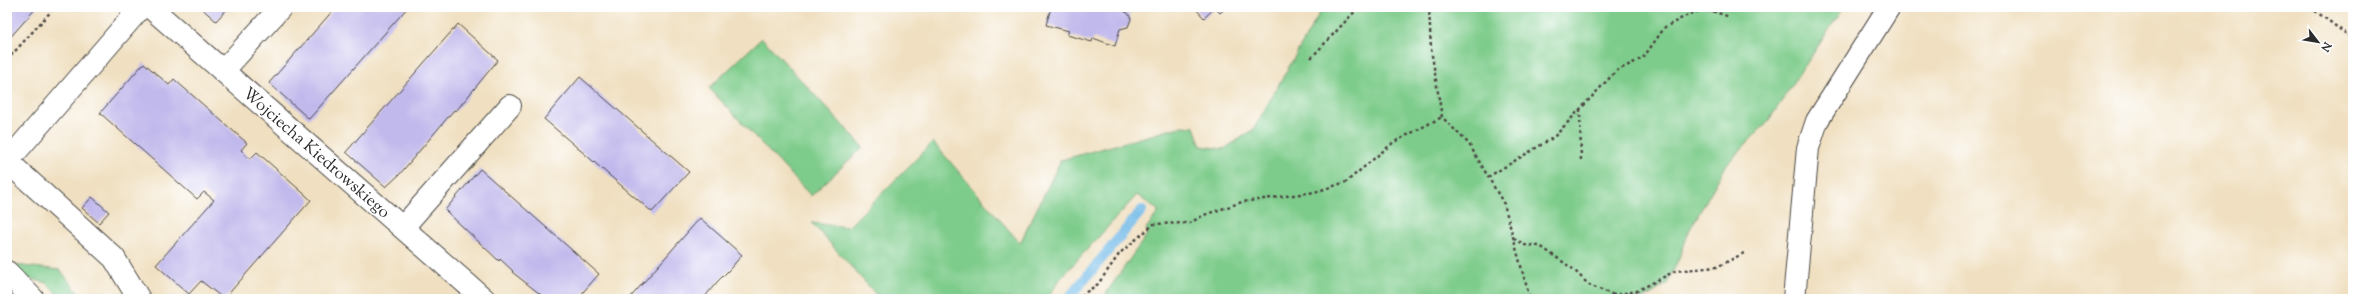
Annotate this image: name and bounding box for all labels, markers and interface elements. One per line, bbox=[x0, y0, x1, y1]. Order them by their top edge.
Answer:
north arrow bbox=[2298, 22, 2338, 62]
text: N bbox=[2316, 38, 2335, 55]
street label: Wojciecha Kiedrowskiego bbox=[237, 82, 395, 225]

